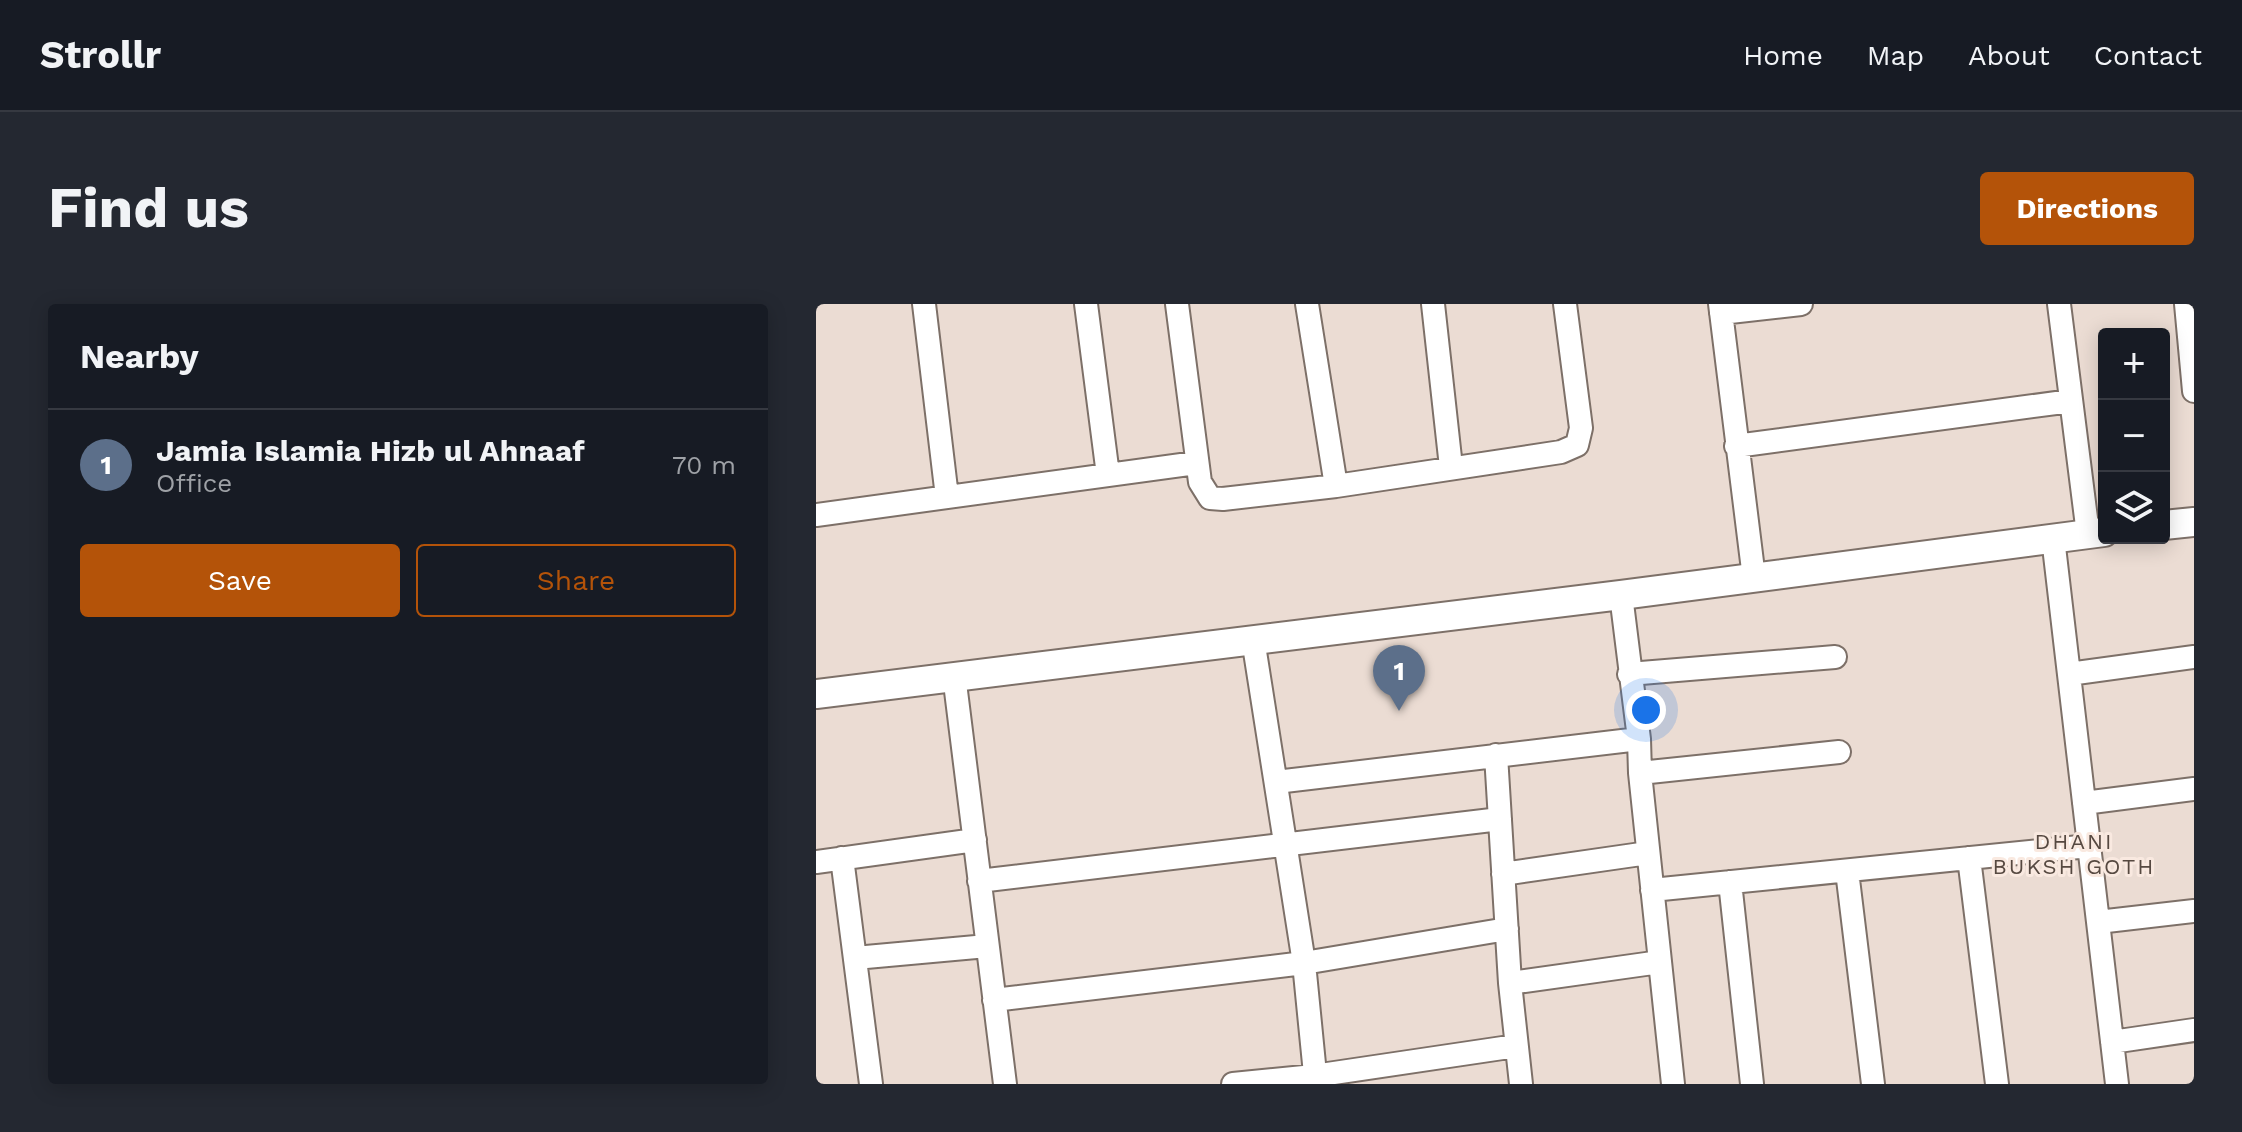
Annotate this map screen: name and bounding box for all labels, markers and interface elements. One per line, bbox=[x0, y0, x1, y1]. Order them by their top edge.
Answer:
text: Strollr bbox=[40, 33, 161, 77]
text: Home bbox=[1743, 39, 1823, 72]
text: Map bbox=[1867, 39, 1924, 72]
text: About bbox=[1968, 39, 2050, 72]
text: Contact bbox=[2094, 39, 2202, 72]
button: Directions bbox=[1980, 172, 2194, 245]
text: Find us bbox=[48, 175, 249, 241]
map controls bbox=[2098, 328, 2170, 544]
button: + bbox=[2098, 328, 2170, 400]
text: Nearby bbox=[80, 336, 199, 376]
button: − bbox=[2098, 400, 2170, 472]
text: Jamia Islamia Hizb ul Ahnaaf bbox=[156, 433, 585, 468]
text: 1 bbox=[100, 450, 112, 480]
text: 70 m bbox=[672, 450, 736, 480]
text: Office bbox=[156, 468, 232, 498]
button: layers bbox=[2098, 472, 2170, 544]
button: Save bbox=[80, 544, 400, 617]
button: Share bbox=[416, 544, 736, 617]
pin: 1 bbox=[1373, 645, 1425, 711]
your location bbox=[1626, 690, 1666, 730]
district label: DHANI BUKSH GOTH bbox=[1992, 829, 2156, 879]

